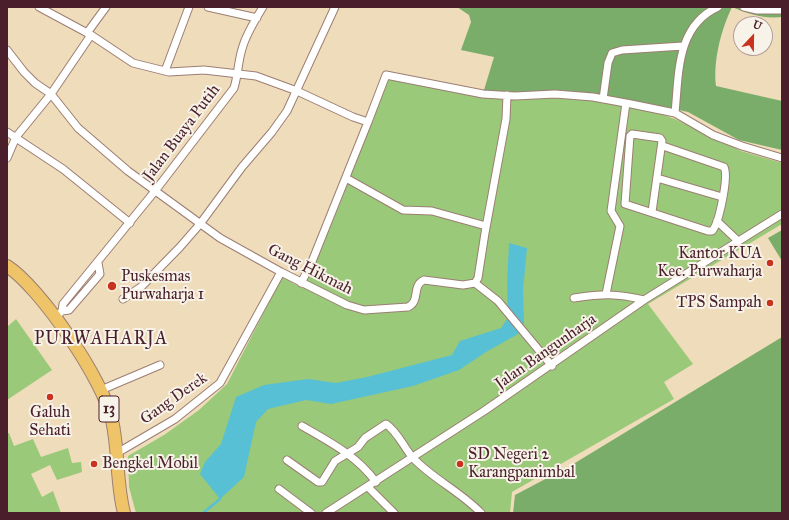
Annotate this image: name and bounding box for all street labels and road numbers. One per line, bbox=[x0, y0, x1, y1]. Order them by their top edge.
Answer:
street label: Jalan Buaya Putih bbox=[139, 81, 225, 185]
street label: Gang Hikmah bbox=[264, 240, 356, 300]
street label: Jalan Bangunharja bbox=[492, 310, 600, 394]
street label: Gang Derek bbox=[137, 369, 211, 429]
road number: 13 bbox=[99, 396, 119, 422]

